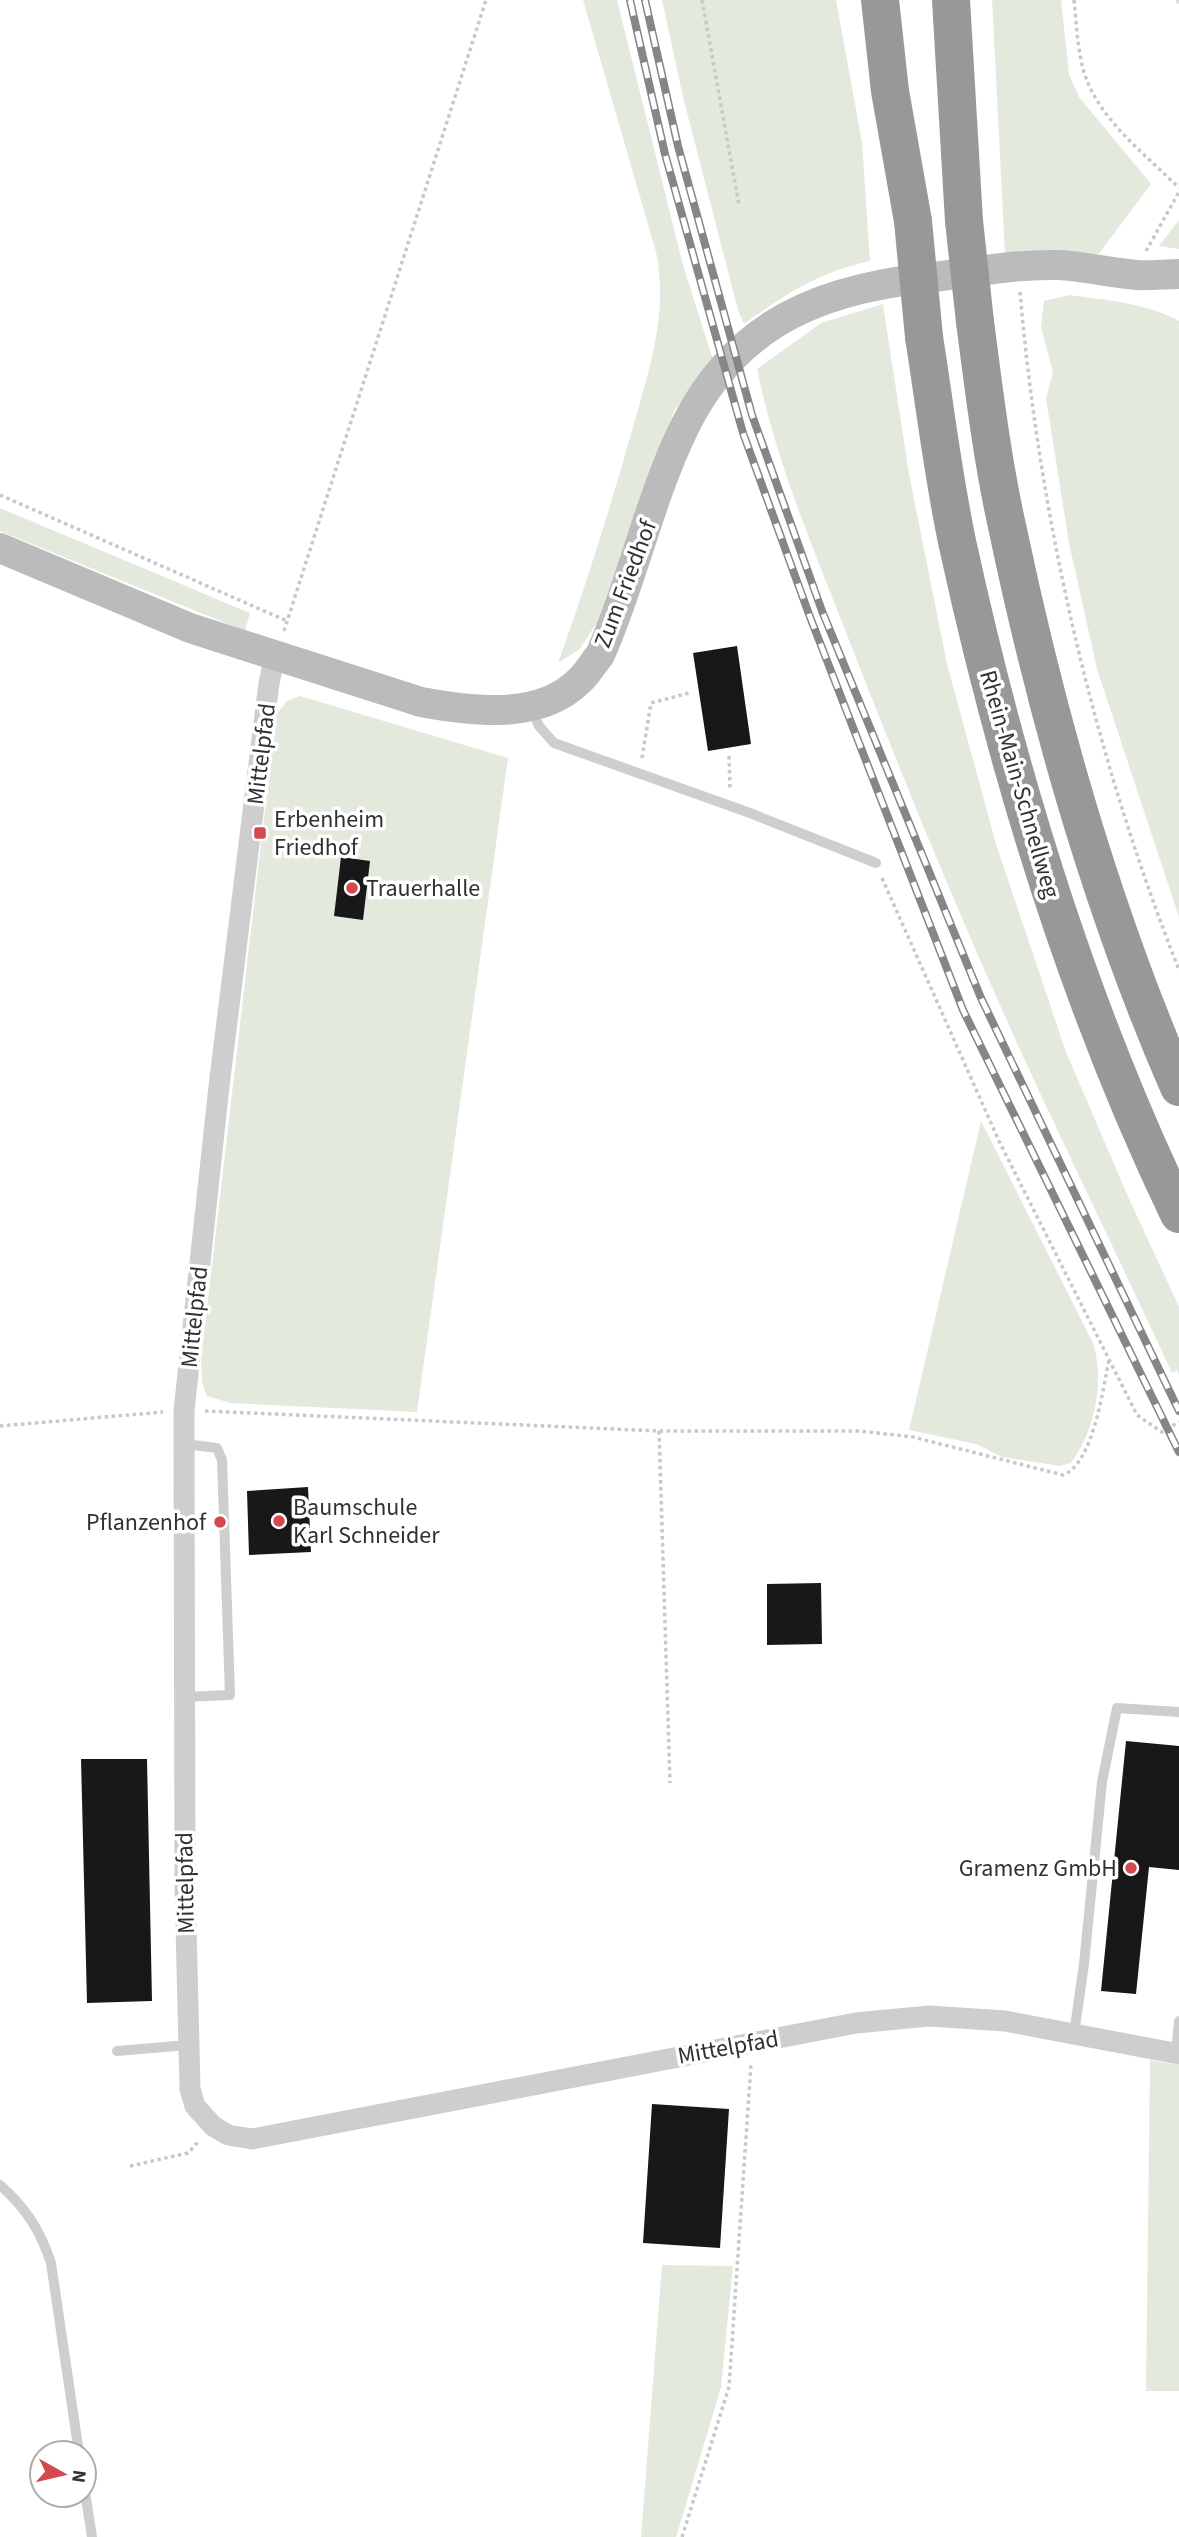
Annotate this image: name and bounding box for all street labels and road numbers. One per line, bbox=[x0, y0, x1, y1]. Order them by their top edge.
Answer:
street label: Zum Friedhof bbox=[585, 514, 666, 653]
street label: Rhein-Main-Schnellweg bbox=[970, 666, 1069, 902]
street label: Mittelpfad bbox=[238, 701, 285, 807]
street label: Mittelpfad bbox=[172, 1264, 217, 1370]
street label: Mittelpfad bbox=[167, 1832, 204, 1934]
street label: Mittelpfad bbox=[675, 2021, 781, 2074]

